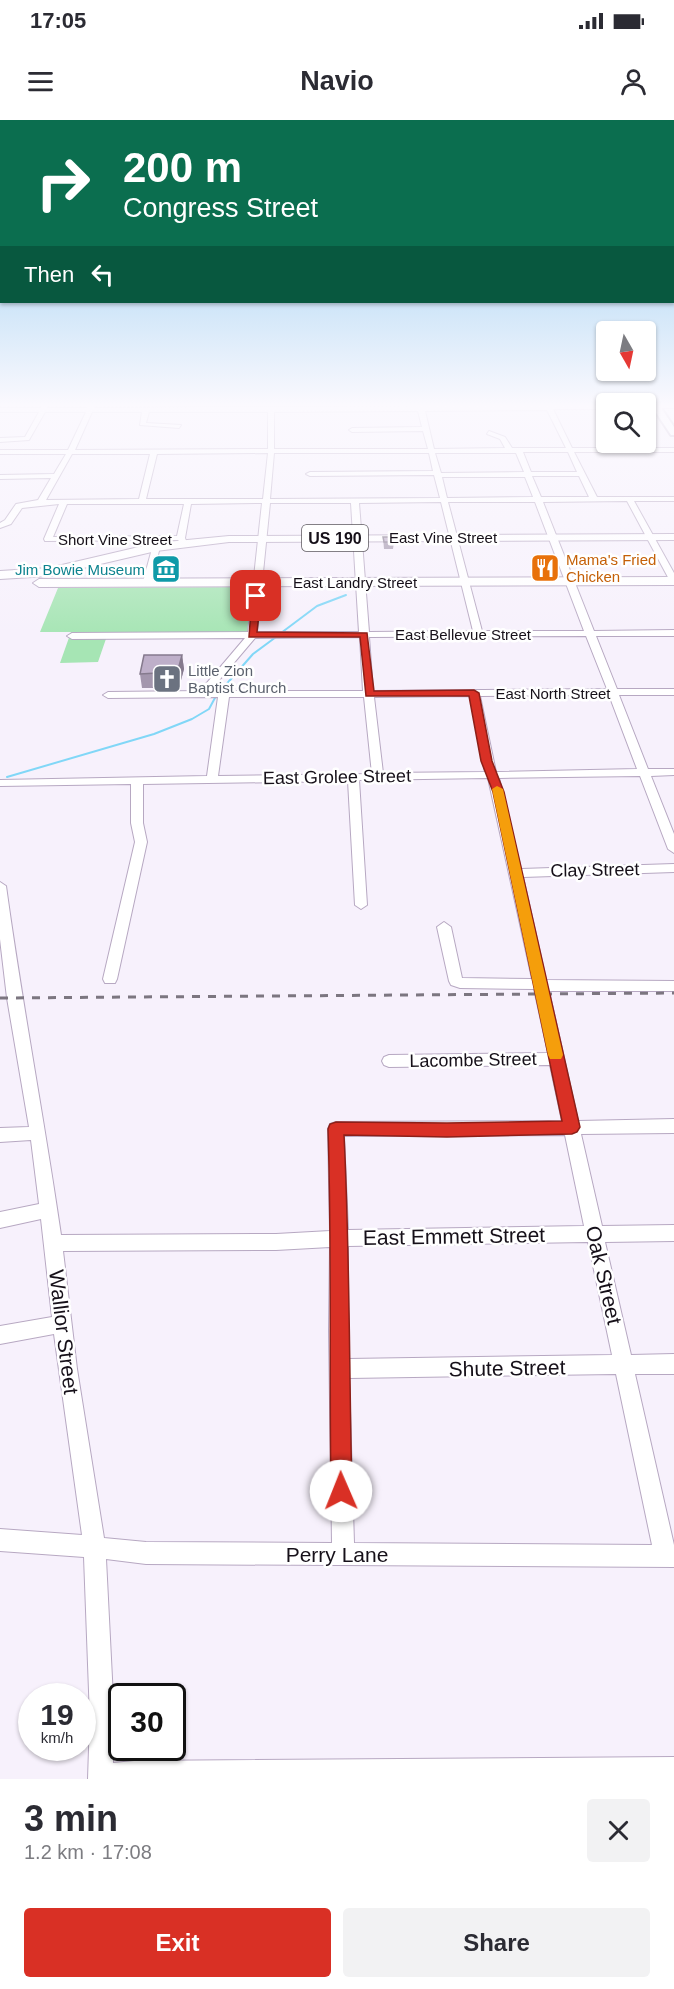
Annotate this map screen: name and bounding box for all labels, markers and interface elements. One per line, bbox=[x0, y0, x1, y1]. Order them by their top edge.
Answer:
text: 17:05 bbox=[30, 8, 86, 33]
icon: menu bbox=[24, 65, 57, 98]
icon: person bbox=[617, 65, 650, 98]
text: Navio bbox=[300, 66, 374, 96]
icon: right bbox=[24, 144, 102, 222]
text: 200 m bbox=[123, 144, 242, 191]
text: Congress Street bbox=[123, 193, 318, 223]
icon: left bbox=[86, 258, 119, 291]
text: Then bbox=[24, 262, 74, 287]
north arrow bbox=[596, 321, 656, 381]
map controls bbox=[596, 321, 656, 453]
button: search bbox=[596, 393, 656, 453]
road number: US 190 bbox=[302, 525, 368, 551]
street label: East Vine Street bbox=[389, 529, 498, 546]
street label: Short Vine Street bbox=[58, 531, 173, 548]
place label: Mama's Fried Chicken bbox=[566, 551, 656, 585]
restaurant icon: Mama's Fried Chicken bbox=[529, 552, 561, 584]
museum icon: Jim Bowie Museum bbox=[150, 553, 182, 585]
place label: Jim Bowie Museum bbox=[15, 561, 145, 578]
pin bbox=[230, 570, 281, 621]
street label: East Landry Street bbox=[293, 574, 418, 591]
icon: arrive bbox=[239, 579, 272, 612]
street label: East Bellevue Street bbox=[395, 626, 532, 643]
place label: Little Zion Baptist Church bbox=[188, 662, 286, 696]
church icon: Little Zion Baptist Church bbox=[151, 663, 183, 695]
street label: East North Street bbox=[495, 685, 611, 702]
street label: East Grolee Street bbox=[263, 766, 411, 788]
street label: Clay Street bbox=[550, 859, 640, 881]
street label: Lacombe Street bbox=[409, 1049, 537, 1071]
street label: East Emmett Street bbox=[363, 1223, 545, 1249]
street label: Oak Street bbox=[582, 1224, 627, 1327]
street label: Wallior Street bbox=[45, 1268, 83, 1396]
street label: Shute Street bbox=[448, 1355, 566, 1381]
position arrow bbox=[309, 1459, 373, 1523]
street label: Perry Lane bbox=[286, 1543, 388, 1566]
speed limit sign: 30 bbox=[108, 1683, 186, 1761]
text: 19 bbox=[40, 1698, 74, 1731]
text: km/h bbox=[41, 1729, 73, 1746]
text: 3 min bbox=[24, 1798, 118, 1839]
button: close bbox=[587, 1799, 650, 1862]
text: 1.2 km · 17:08 bbox=[24, 1841, 152, 1863]
button: Exit bbox=[24, 1908, 331, 1977]
button: Share bbox=[343, 1908, 650, 1977]

